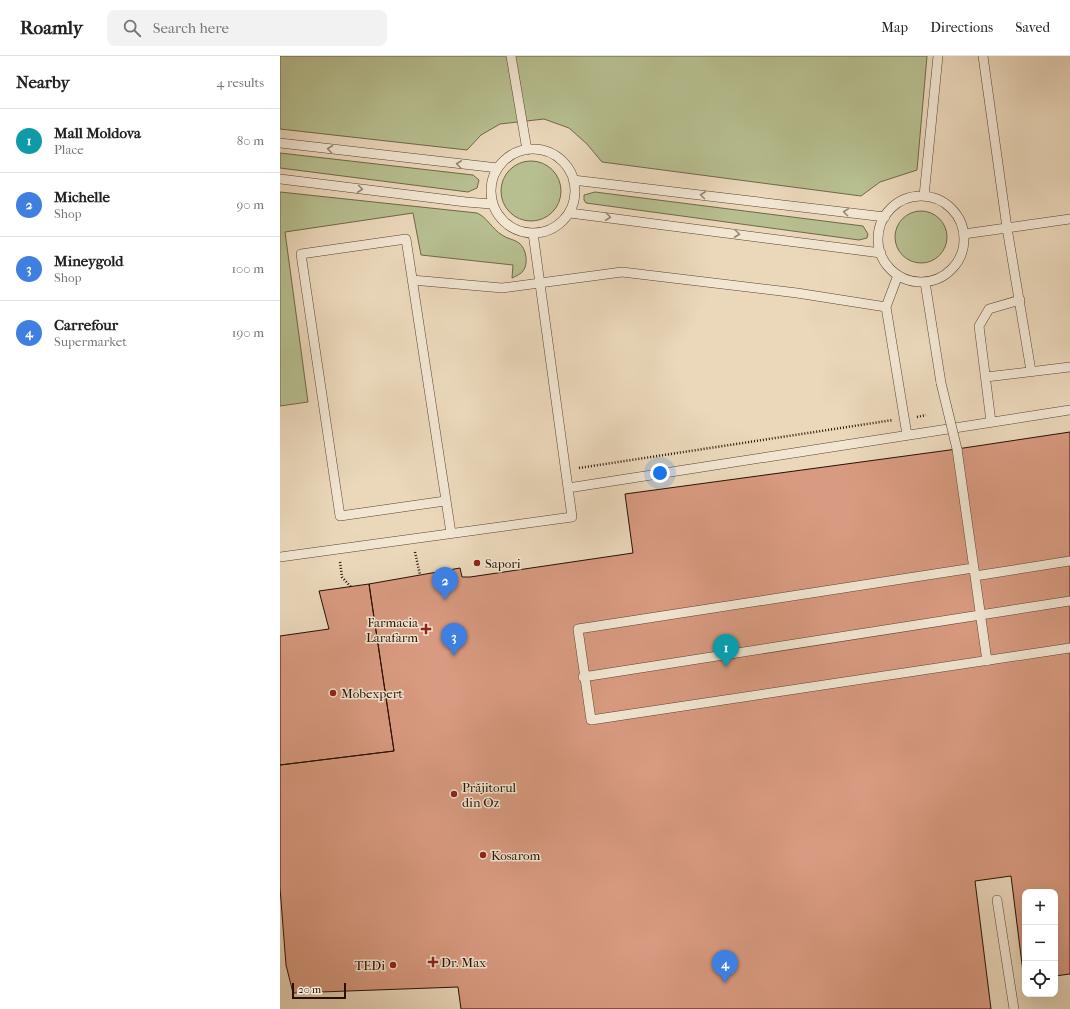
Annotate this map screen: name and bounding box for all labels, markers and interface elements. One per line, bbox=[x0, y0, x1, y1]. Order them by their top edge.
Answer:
search box bbox=[107, 10, 387, 46]
text: Roamly bbox=[20, 17, 83, 39]
icon: search bbox=[121, 17, 143, 39]
text: Search here bbox=[153, 19, 229, 37]
text: Map bbox=[881, 19, 908, 36]
text: Directions bbox=[930, 19, 993, 36]
text: Saved bbox=[1015, 19, 1050, 36]
text: Nearby bbox=[16, 72, 70, 92]
text: 4 results bbox=[217, 75, 264, 90]
text: Mall Moldova bbox=[54, 124, 141, 142]
text: 1 bbox=[27, 133, 31, 148]
text: 80 m bbox=[237, 133, 264, 148]
text: Place bbox=[54, 142, 84, 157]
one-way arrow bbox=[327, 145, 333, 154]
one-way arrow bbox=[456, 160, 462, 169]
one-way arrow bbox=[357, 184, 363, 193]
text: Michelle bbox=[54, 188, 110, 206]
one-way arrow bbox=[700, 190, 706, 199]
text: 2 bbox=[26, 197, 32, 212]
text: 90 m bbox=[236, 197, 264, 212]
text: Shop bbox=[54, 206, 82, 221]
one-way arrow bbox=[843, 208, 849, 217]
one-way arrow bbox=[605, 212, 611, 221]
one-way arrow bbox=[734, 229, 740, 238]
text: Mineygold bbox=[54, 252, 123, 270]
text: 3 bbox=[26, 261, 32, 276]
text: 100 m bbox=[231, 261, 264, 276]
text: Shop bbox=[54, 270, 82, 285]
text: Carrefour bbox=[54, 316, 118, 334]
text: 4 bbox=[25, 325, 33, 340]
text: 190 m bbox=[232, 325, 264, 340]
text: Supermarket bbox=[54, 334, 127, 349]
your location bbox=[650, 463, 670, 483]
place label: Sapori bbox=[485, 556, 521, 571]
marker: Sapori bbox=[472, 558, 482, 568]
pin: 2 bbox=[432, 567, 458, 600]
place label: Farmacia Larafarm bbox=[366, 615, 419, 645]
pin: 3 bbox=[441, 623, 467, 656]
marker: Farmacia Larafarm bbox=[421, 624, 431, 634]
pin: 1 bbox=[713, 634, 739, 667]
place label: Mobexpert bbox=[341, 686, 403, 701]
marker: Mobexpert bbox=[328, 688, 338, 698]
place label: Prăjitorul din Oz bbox=[462, 780, 517, 810]
marker: Prăjitorul din Oz bbox=[449, 789, 459, 799]
place label: Kosarom bbox=[491, 848, 541, 863]
marker: Kosarom bbox=[478, 850, 488, 860]
map controls bbox=[1022, 889, 1058, 997]
button: + bbox=[1022, 889, 1058, 925]
button: − bbox=[1022, 925, 1058, 961]
pin: 4 bbox=[712, 950, 738, 983]
place label: Dr. Max bbox=[441, 955, 486, 970]
marker: Dr. Max bbox=[428, 957, 438, 967]
place label: TEDi bbox=[355, 958, 385, 973]
marker: TEDi bbox=[388, 960, 398, 970]
button: locate bbox=[1022, 961, 1058, 997]
scale bar bbox=[292, 981, 346, 1000]
text: 20 m bbox=[298, 983, 321, 996]

